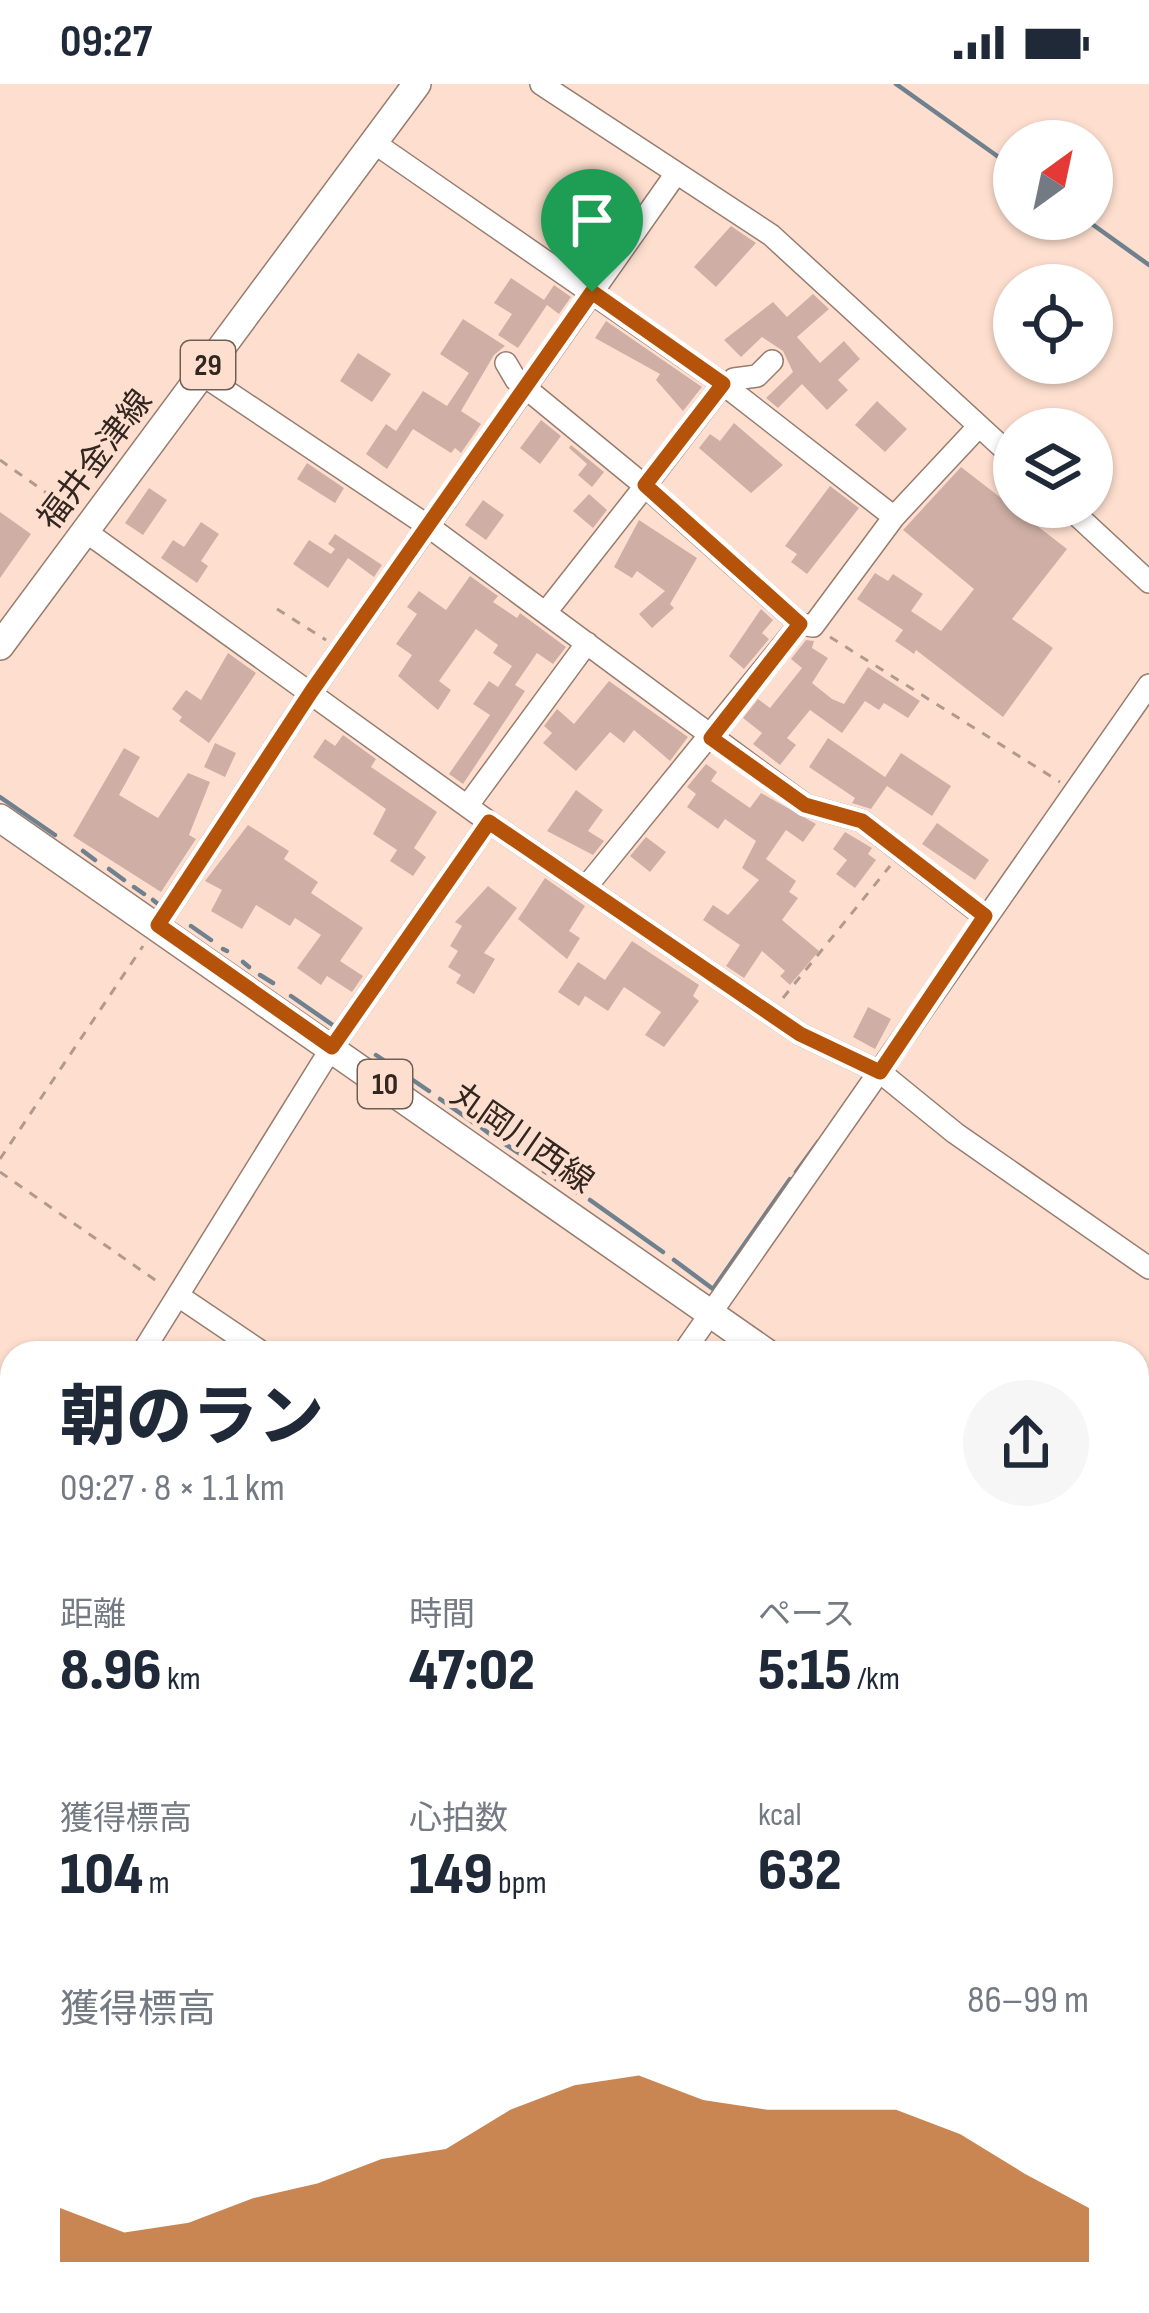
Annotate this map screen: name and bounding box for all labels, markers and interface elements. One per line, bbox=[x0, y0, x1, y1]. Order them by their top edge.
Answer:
text: 09:27 bbox=[60, 15, 152, 70]
north arrow bbox=[993, 120, 1113, 240]
map controls bbox=[993, 120, 1113, 528]
pin bbox=[541, 169, 643, 292]
icon: arrive bbox=[559, 187, 625, 253]
button: locate bbox=[993, 264, 1113, 384]
road number: 29 bbox=[181, 341, 235, 389]
street label: 福井金津線 bbox=[30, 382, 161, 538]
button: layers bbox=[993, 408, 1113, 528]
road number: 10 bbox=[358, 1060, 412, 1108]
street label: 丸岡川西線 bbox=[443, 1075, 601, 1202]
text: 朝のラン bbox=[60, 1380, 324, 1459]
button: share bbox=[963, 1380, 1089, 1506]
text: 09:27 · 8 × 1.1 km bbox=[60, 1465, 285, 1512]
text: 距離 bbox=[60, 1595, 126, 1635]
text: 時間 bbox=[409, 1595, 475, 1635]
text: ペース bbox=[758, 1595, 855, 1635]
text: 8.96 bbox=[60, 1635, 162, 1707]
text: 47:02 bbox=[409, 1635, 535, 1707]
text: 5:15 bbox=[758, 1635, 852, 1707]
text: km bbox=[162, 1659, 201, 1699]
text: /km bbox=[852, 1659, 900, 1699]
text: kcal bbox=[758, 1795, 802, 1835]
text: 獲得標高 bbox=[60, 1799, 192, 1839]
text: 心拍数 bbox=[409, 1799, 508, 1839]
text: 632 bbox=[758, 1835, 842, 1907]
text: 104 bbox=[60, 1839, 143, 1911]
text: 149 bbox=[409, 1839, 493, 1911]
text: m bbox=[143, 1863, 170, 1903]
text: bpm bbox=[493, 1863, 547, 1903]
text: 86–99 m bbox=[967, 1977, 1089, 2024]
text: 獲得標高 bbox=[60, 1987, 216, 2034]

